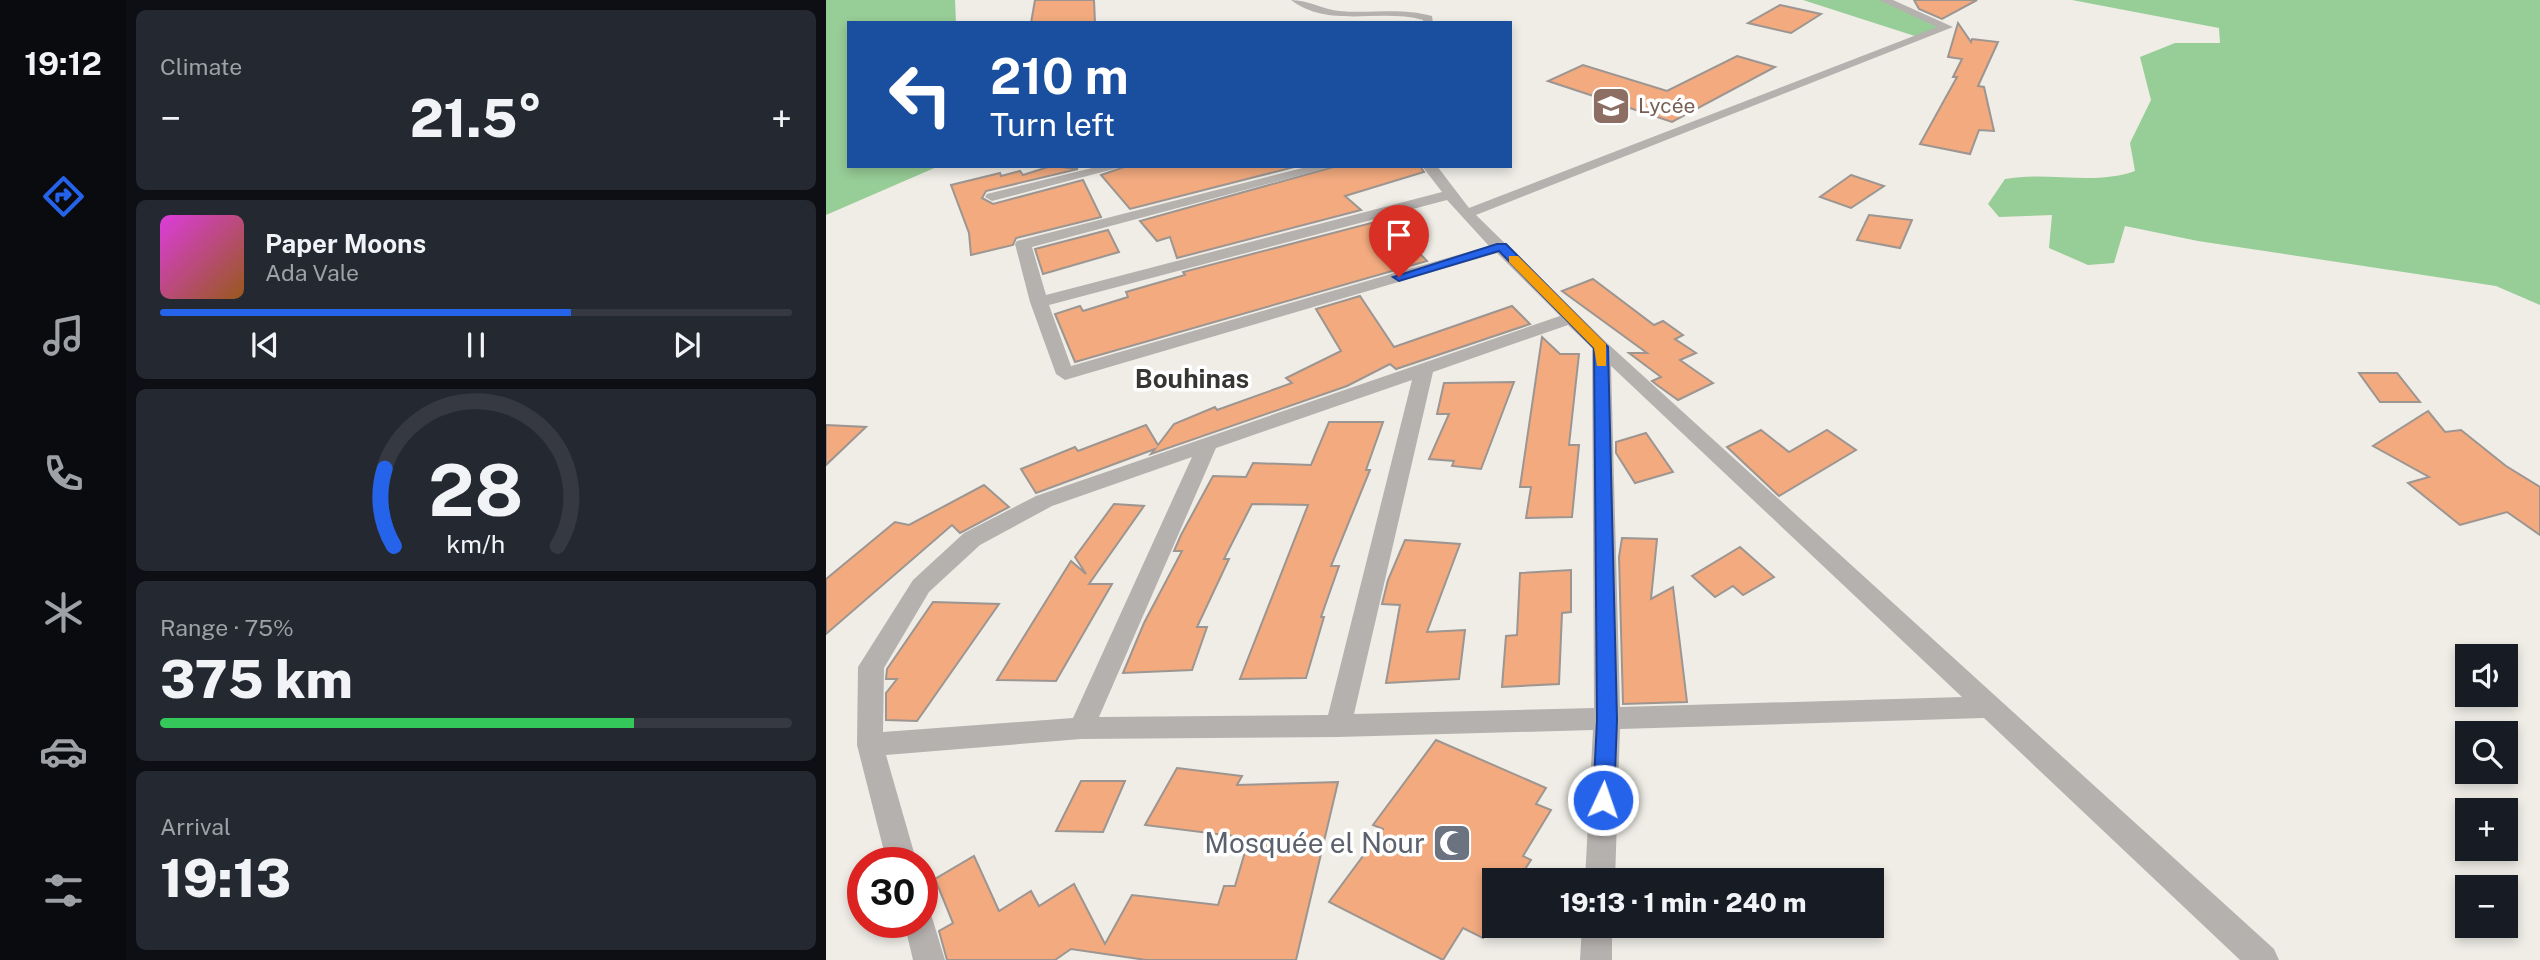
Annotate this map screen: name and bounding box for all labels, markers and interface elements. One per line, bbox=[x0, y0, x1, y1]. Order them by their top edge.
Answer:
text: 19:12 bbox=[24, 45, 102, 82]
text: 210 m bbox=[990, 47, 1129, 105]
icon: left bbox=[875, 49, 966, 140]
text: Climate bbox=[160, 53, 242, 80]
school or university icon: Lycée bbox=[1590, 85, 1632, 127]
text: 21.5° bbox=[410, 88, 542, 149]
place label: Lycée bbox=[1638, 93, 1695, 118]
text: − bbox=[160, 96, 181, 141]
text: + bbox=[771, 96, 792, 141]
text: Turn left bbox=[990, 106, 1115, 143]
icon: directions bbox=[39, 172, 88, 221]
pin bbox=[1369, 205, 1429, 277]
icon: arrive bbox=[1380, 216, 1418, 254]
text: Paper Moons bbox=[265, 228, 426, 259]
text: Ada Vale bbox=[265, 259, 359, 286]
icon: music bbox=[39, 311, 88, 360]
icon: previous bbox=[246, 326, 284, 364]
icon: pause bbox=[457, 326, 495, 364]
icon: next bbox=[668, 326, 706, 364]
district label: Bouhinas bbox=[1135, 363, 1249, 394]
text: 28 bbox=[428, 447, 524, 532]
icon: phone bbox=[39, 449, 88, 498]
text: km/h bbox=[447, 529, 505, 559]
icon: climate bbox=[39, 588, 88, 637]
text: Range · 75% bbox=[160, 614, 294, 641]
map controls bbox=[2455, 644, 2518, 938]
button: sound bbox=[2455, 644, 2518, 707]
text: 375 km bbox=[160, 649, 353, 710]
button: search bbox=[2455, 721, 2518, 784]
icon: car bbox=[39, 727, 88, 776]
position arrow bbox=[1566, 763, 1640, 837]
button: + bbox=[2455, 798, 2518, 861]
text: Arrival bbox=[160, 813, 231, 840]
mosque icon: Mosquée el Nour bbox=[1431, 822, 1473, 864]
place label: Mosquée el Nour bbox=[1204, 826, 1425, 859]
speed limit sign: 30 bbox=[847, 847, 938, 938]
text: 19:13 bbox=[160, 848, 291, 909]
icon: filters bbox=[39, 866, 88, 915]
button: − bbox=[2455, 875, 2518, 938]
text: 19:13 · 1 min · 240 m bbox=[1560, 887, 1806, 918]

